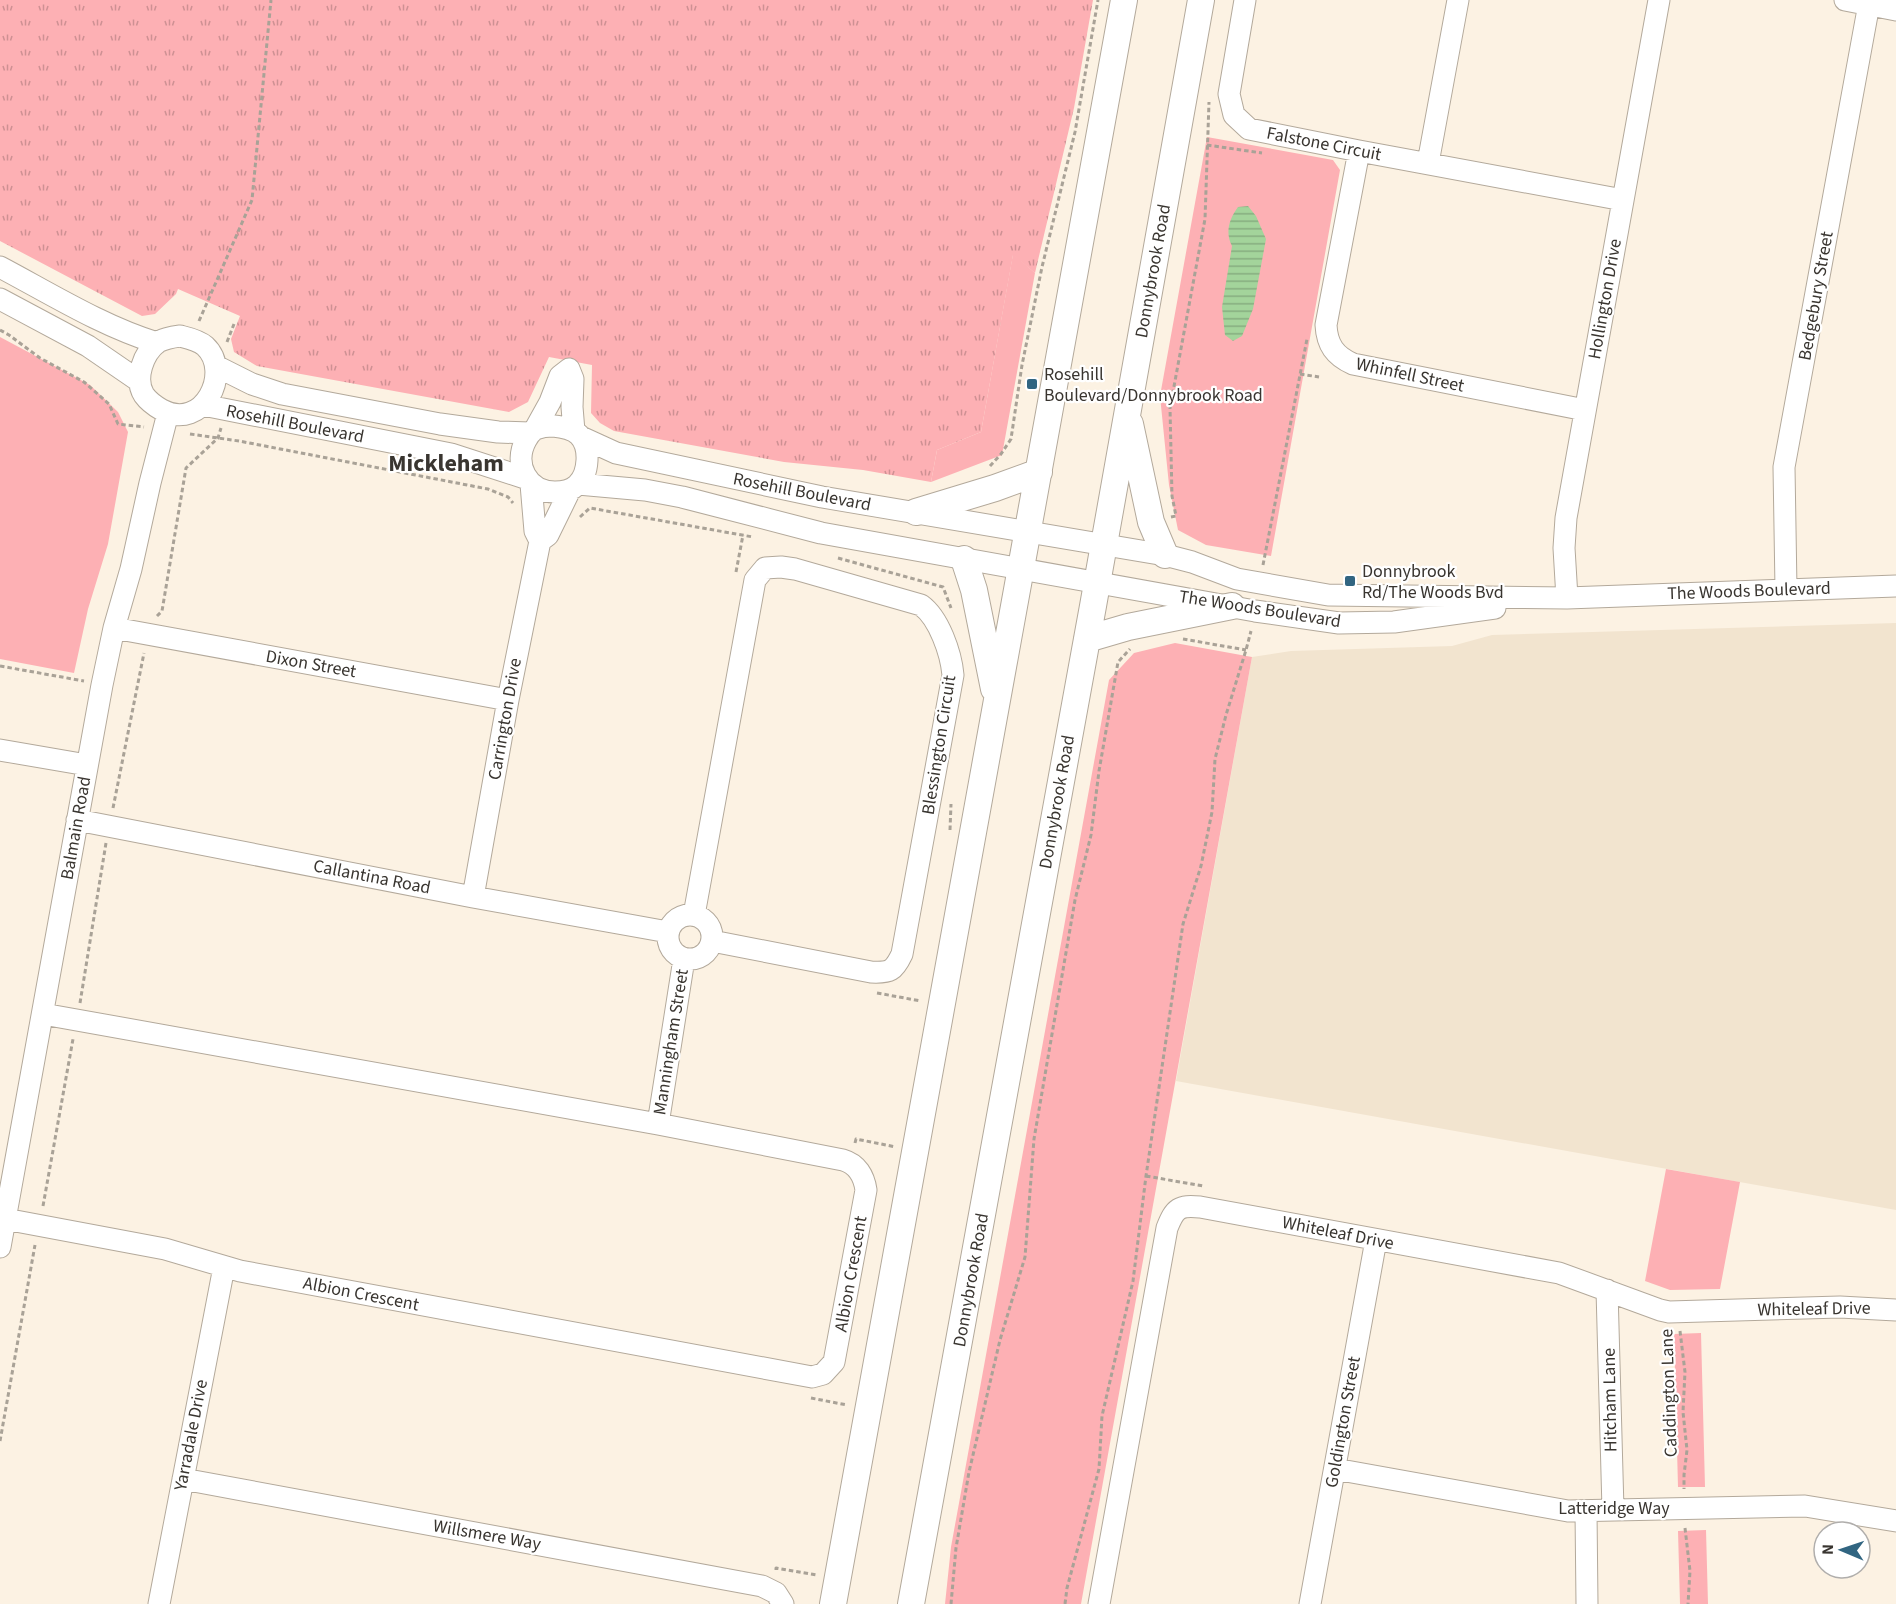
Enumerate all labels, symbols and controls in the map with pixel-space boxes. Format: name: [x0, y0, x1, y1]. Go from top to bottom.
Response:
street label: Falstone Circuit: [1264, 121, 1384, 167]
street label: Donnybrook Road: [1129, 202, 1177, 340]
street label: Bedgebury Street: [1792, 229, 1840, 363]
street label: Hollington Drive: [1582, 237, 1628, 361]
street label: Whinfell Street: [1354, 351, 1466, 399]
place label: Rosehill Boulevard/Donnybrook Road: [1044, 362, 1263, 408]
marker: Rosehill Boulevard/Donnybrook Road: [1025, 377, 1039, 391]
street label: Rosehill Boulevard: [224, 398, 366, 450]
district label: Mickleham: [388, 446, 504, 481]
street label: Rosehill Boulevard: [731, 466, 873, 518]
place label: Donnybrook Rd/The Woods Bvd: [1362, 559, 1504, 605]
marker: Donnybrook Rd/The Woods Bvd: [1343, 574, 1357, 588]
street label: The Woods Boulevard: [1667, 576, 1831, 606]
street label: The Woods Boulevard: [1177, 584, 1343, 634]
street label: Dixon Street: [264, 644, 358, 684]
street label: Carrington Drive: [482, 656, 528, 782]
street label: Blessington Circuit: [916, 673, 962, 817]
street label: Donnybrook Road: [1033, 733, 1081, 871]
street label: Balmain Road: [55, 774, 97, 882]
street label: Callantina Road: [311, 853, 433, 901]
street label: Manningham Street: [647, 967, 695, 1117]
street label: Whiteleaf Drive: [1280, 1210, 1396, 1256]
street label: Donnybrook Road: [947, 1211, 995, 1349]
street label: Albion Crescent: [828, 1214, 874, 1334]
street label: Albion Crescent: [301, 1271, 421, 1317]
street label: Whiteleaf Drive: [1757, 1296, 1871, 1322]
street label: Caddington Lane: [1654, 1328, 1684, 1458]
street label: Hitcham Lane: [1597, 1348, 1623, 1452]
street label: Goldington Street: [1319, 1354, 1367, 1490]
street label: Yarradale Drive: [168, 1377, 214, 1494]
street label: Latteridge Way: [1558, 1496, 1670, 1521]
street label: Willsmere Way: [431, 1513, 543, 1557]
north arrow: [1812, 1520, 1872, 1580]
text: N: [1817, 1544, 1839, 1555]

